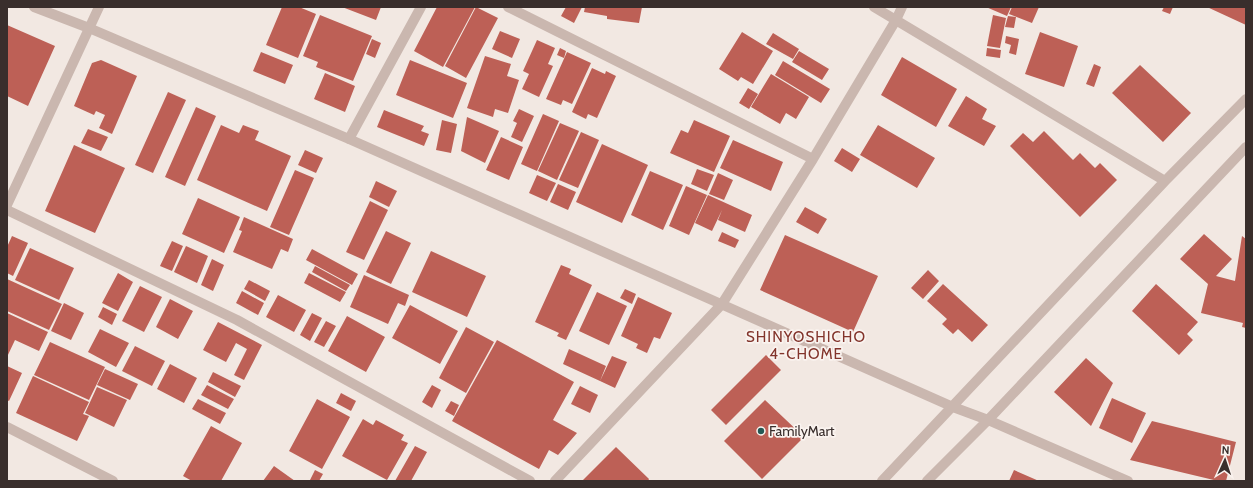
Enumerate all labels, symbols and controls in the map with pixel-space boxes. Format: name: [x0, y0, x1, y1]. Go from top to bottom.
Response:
district label: SHINYOSHICHO 4-CHOME: [746, 328, 866, 363]
place label: FamilyMart: [769, 422, 835, 440]
marker: FamilyMart: [756, 426, 766, 436]
north arrow: [1205, 440, 1245, 480]
text: N: [1221, 443, 1230, 457]

